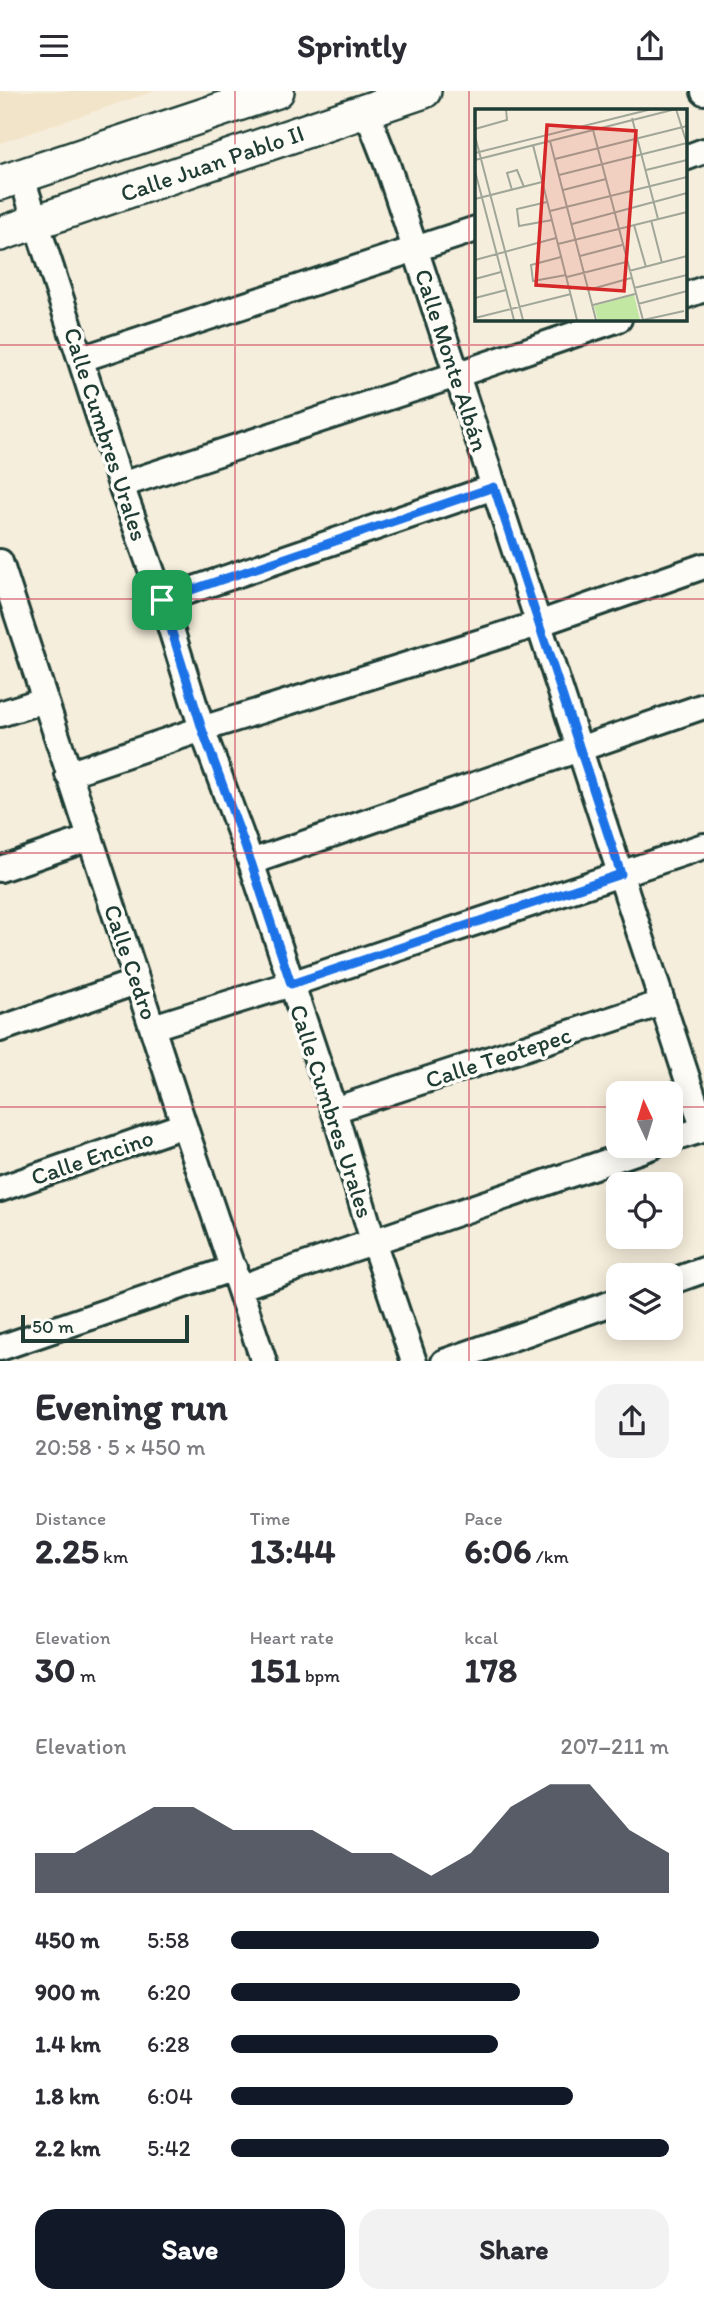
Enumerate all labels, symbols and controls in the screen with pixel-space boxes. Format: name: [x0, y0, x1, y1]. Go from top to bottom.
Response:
icon: menu: [35, 27, 73, 65]
text: Sprintly: [297, 27, 407, 65]
icon: share: [631, 27, 669, 65]
inset map: [475, 109, 686, 320]
street label: Calle Juan Pablo II: [116, 118, 308, 208]
street label: Calle Monte Albán: [409, 265, 495, 455]
street label: Calle Cumbres Urales: [58, 324, 154, 544]
pin: [132, 570, 192, 630]
icon: arrive: [143, 581, 181, 619]
street label: Calle Cedro: [98, 900, 164, 1024]
street label: Calle Cumbres Urales: [284, 1001, 380, 1221]
street label: Calle Teotepec: [422, 1020, 574, 1094]
north arrow: [606, 1081, 682, 1159]
map controls: [606, 1081, 683, 1340]
street label: Calle Encino: [27, 1123, 157, 1191]
button: locate: [606, 1172, 683, 1249]
button: layers: [606, 1263, 683, 1340]
scale bar: [21, 1313, 189, 1344]
text: 50 m: [32, 1315, 74, 1338]
text: Evening run: [35, 1384, 228, 1430]
button: share: [595, 1384, 669, 1458]
text: 20:58 · 5 × 450 m: [35, 1433, 206, 1461]
text: Distance: [35, 1507, 106, 1530]
text: Time: [250, 1507, 290, 1530]
text: Pace: [464, 1507, 502, 1530]
text: 2.25: [35, 1530, 99, 1572]
text: 13:44: [250, 1530, 336, 1572]
text: 6:06: [464, 1530, 532, 1572]
text: km: [99, 1545, 128, 1568]
text: /km: [532, 1545, 569, 1568]
text: Elevation: [35, 1626, 111, 1649]
text: Heart rate: [250, 1626, 334, 1649]
text: kcal: [464, 1626, 498, 1649]
text: 30: [35, 1649, 76, 1691]
text: 151: [250, 1649, 301, 1691]
text: 178: [464, 1649, 517, 1691]
text: m: [76, 1664, 96, 1687]
text: bpm: [301, 1664, 340, 1687]
text: Elevation: [35, 1732, 126, 1760]
text: 207–211 m: [561, 1732, 669, 1760]
text: 450 m: [35, 1926, 100, 1954]
text: 5:58: [147, 1926, 189, 1954]
text: 900 m: [35, 1978, 100, 2006]
text: 6:20: [147, 1978, 191, 2006]
text: 1.4 km: [35, 2030, 101, 2058]
text: 6:28: [147, 2030, 190, 2058]
text: 1.8 km: [35, 2082, 100, 2110]
text: 6:04: [147, 2082, 193, 2110]
text: 2.2 km: [35, 2134, 100, 2162]
text: 5:42: [147, 2134, 191, 2162]
button: Save: [35, 2209, 345, 2289]
button: Share: [359, 2209, 669, 2289]

